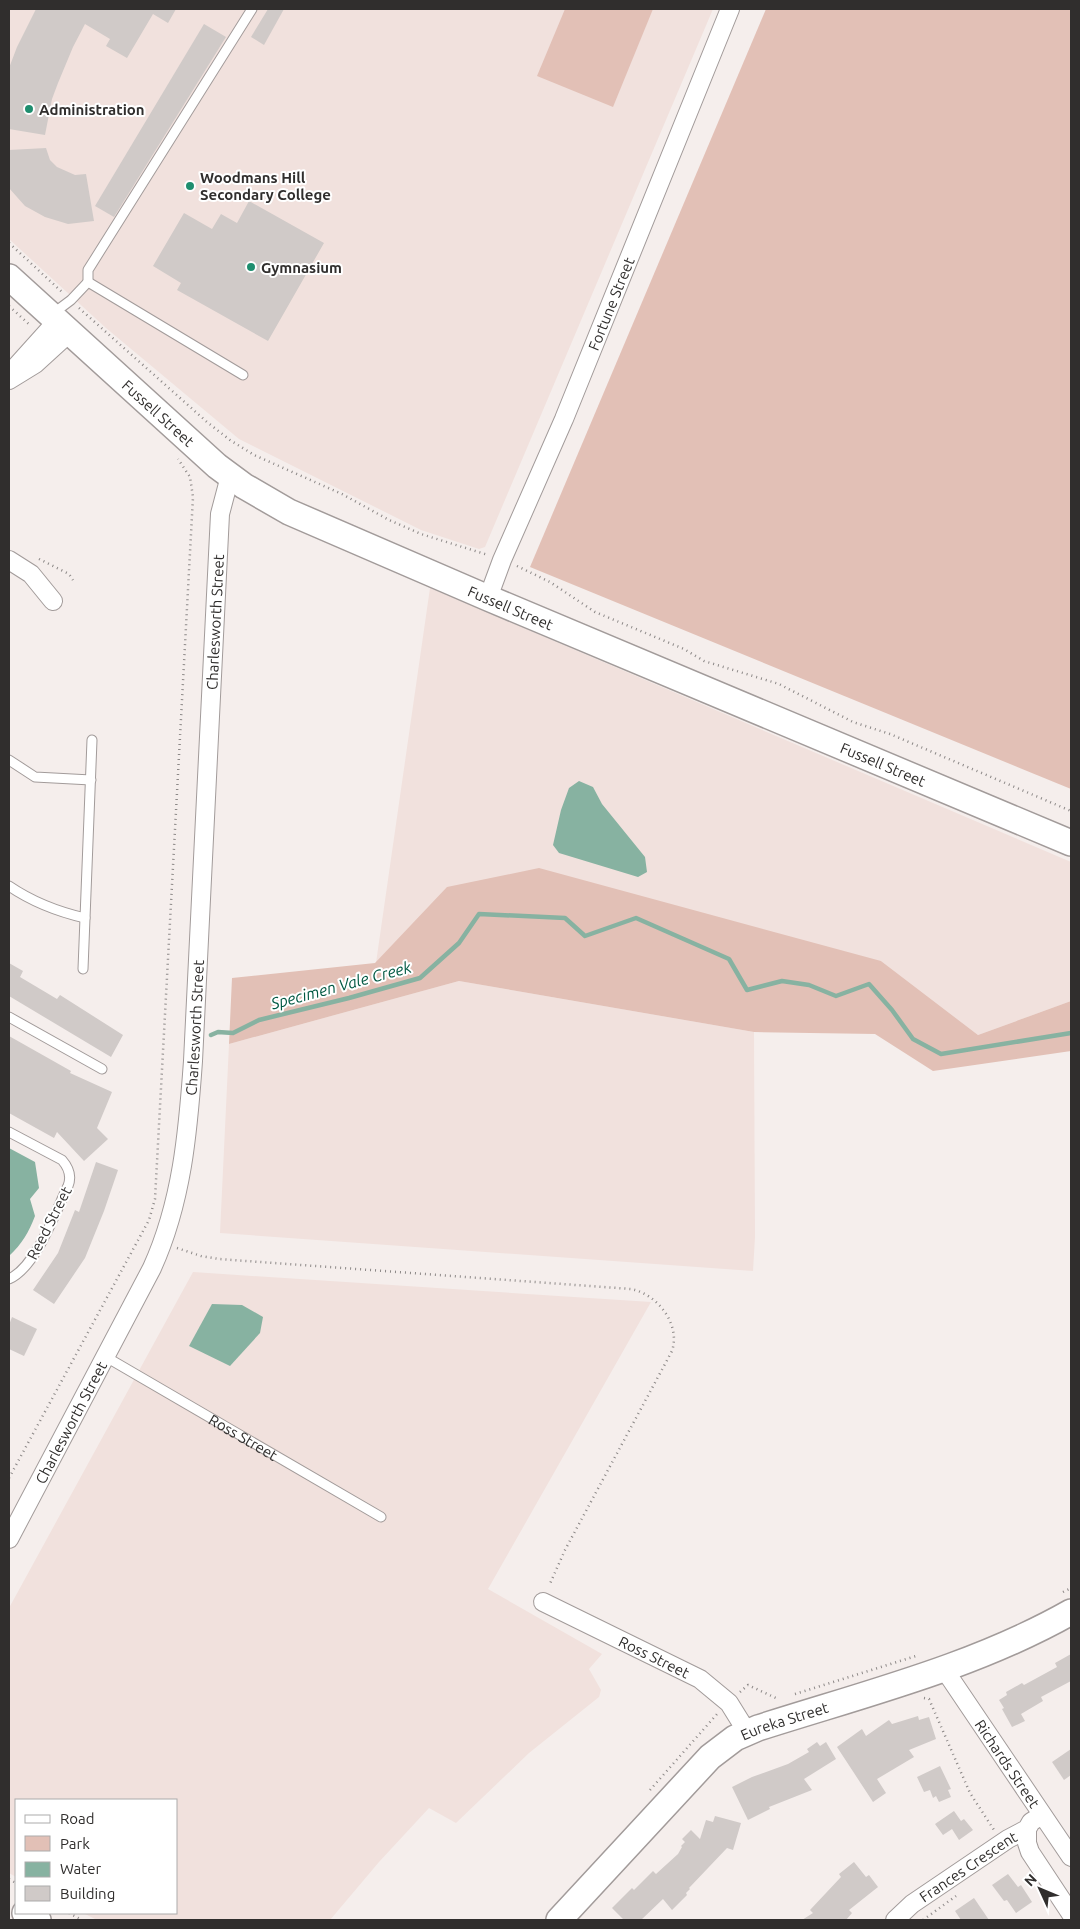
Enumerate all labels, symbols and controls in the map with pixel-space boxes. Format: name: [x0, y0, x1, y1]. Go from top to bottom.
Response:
place label: Administration: [39, 101, 145, 118]
marker: Administration: [23, 103, 35, 115]
place label: Woodmans Hill Secondary College: [200, 169, 331, 203]
marker: Woodmans Hill Secondary College: [184, 180, 196, 192]
street label: Fortune Street: [584, 254, 637, 353]
place label: Gymnasium: [261, 259, 342, 276]
marker: Gymnasium: [245, 261, 257, 273]
street label: Fussell Street: [119, 376, 198, 450]
street label: Charlesworth Street: [203, 554, 227, 690]
street label: Fussell Street: [466, 582, 556, 633]
street label: Fussell Street: [838, 739, 928, 790]
water label: Specimen Vale Creek: [268, 957, 414, 1013]
street label: Charlesworth Street: [182, 959, 206, 1096]
street label: Reed Street: [23, 1183, 75, 1262]
street label: Charlesworth Street: [31, 1358, 110, 1486]
street label: Ross Street: [206, 1410, 281, 1464]
street label: Ross Street: [616, 1632, 693, 1681]
street label: Eureka Street: [738, 1698, 830, 1743]
street label: Richards Street: [972, 1716, 1044, 1811]
legend: [15, 1799, 178, 1914]
text: Road: [60, 1810, 95, 1827]
street label: Frances Crescent: [916, 1827, 1020, 1905]
text: Park: [60, 1835, 90, 1852]
text: Water: [60, 1860, 101, 1877]
north arrow: [1015, 1864, 1065, 1914]
text: N: [1021, 1871, 1040, 1889]
text: Building: [60, 1885, 115, 1902]

